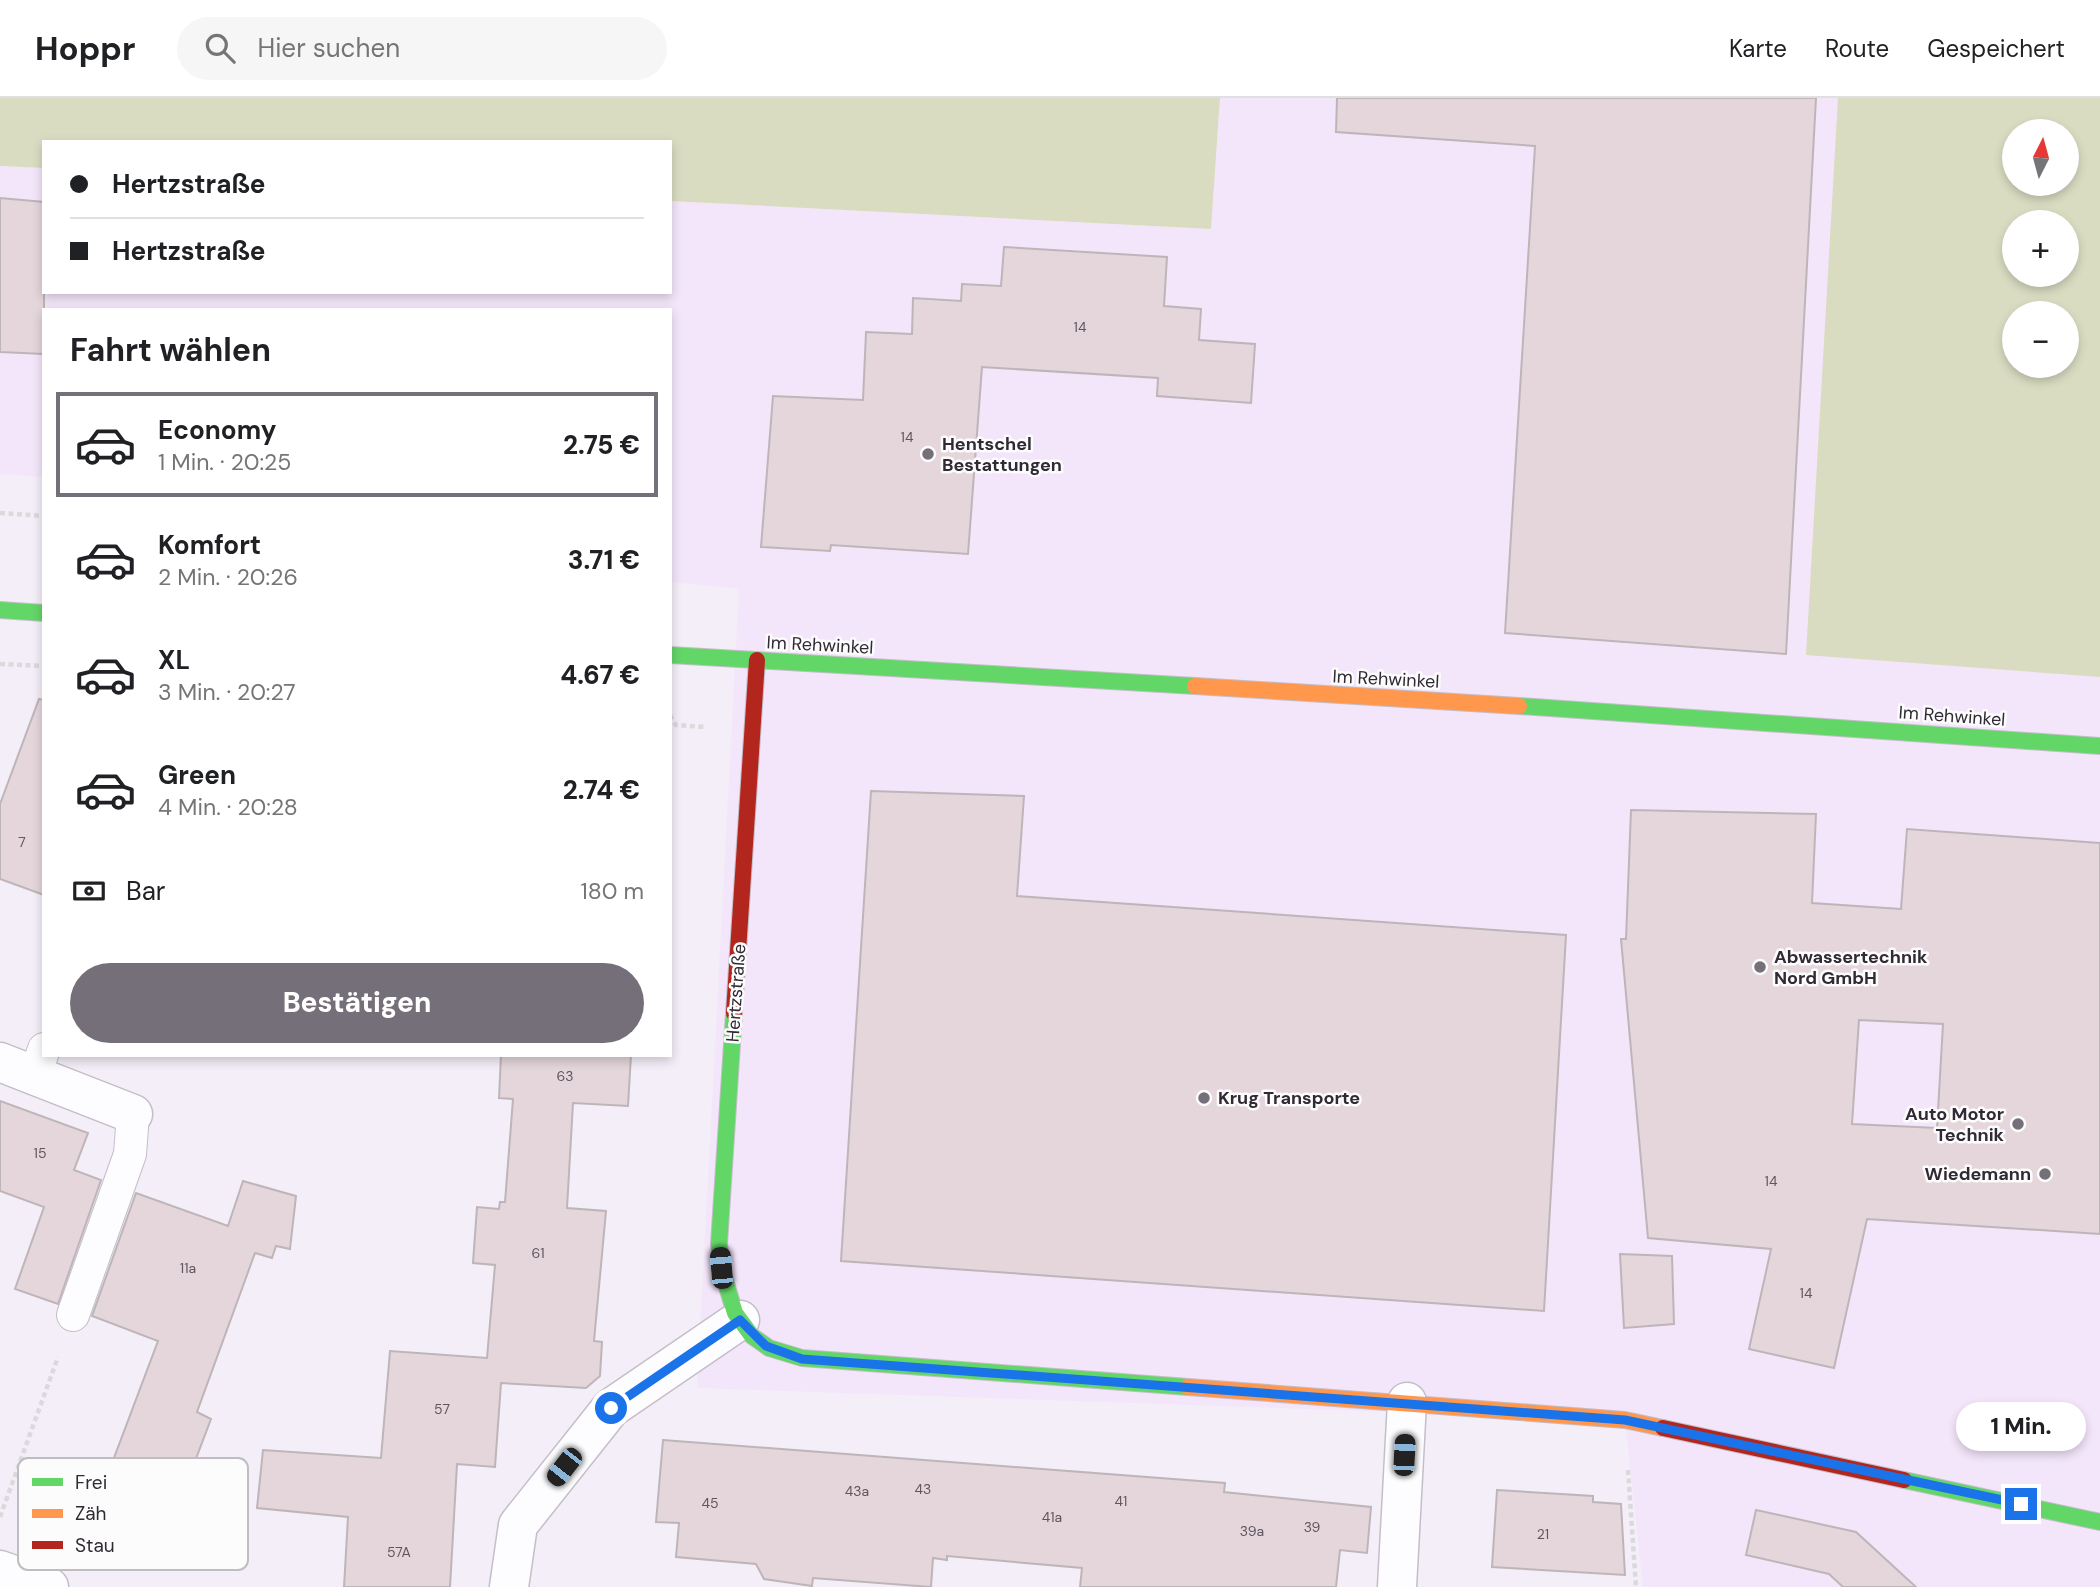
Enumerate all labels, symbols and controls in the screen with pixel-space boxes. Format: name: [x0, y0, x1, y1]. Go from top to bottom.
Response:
search box: [177, 17, 667, 80]
text: Hoppr: [35, 27, 135, 70]
icon: search: [201, 29, 239, 67]
text: Hier suchen: [257, 31, 400, 65]
text: Karte: [1729, 33, 1787, 64]
text: Route: [1825, 33, 1889, 64]
text: Gespeichert: [1927, 33, 2065, 64]
north arrow: [2002, 119, 2079, 196]
map controls: [2002, 119, 2079, 378]
text: Hertzstraße: [112, 167, 265, 201]
button: +: [2002, 210, 2079, 287]
text: Hertzstraße: [112, 234, 265, 268]
button: −: [2002, 301, 2079, 378]
house number: 14: [1074, 318, 1087, 336]
text: Fahrt wählen: [70, 329, 271, 371]
icon: car: [74, 413, 137, 476]
text: Economy: [158, 413, 276, 447]
text: 2.75 €: [563, 428, 640, 462]
house number: 14: [901, 428, 914, 446]
place label: Hentschel Bestattungen: [942, 432, 1062, 477]
marker: Hentschel Bestattungen: [920, 446, 936, 462]
text: 1 Min. · 20:25: [158, 447, 291, 477]
icon: car: [74, 528, 137, 591]
text: Komfort: [158, 528, 261, 562]
text: 3.71 €: [568, 543, 640, 577]
text: 2 Min. · 20:26: [158, 562, 298, 592]
street label: Im Rehwinkel: [766, 630, 874, 660]
icon: car: [74, 643, 137, 706]
text: XL: [158, 643, 190, 677]
text: 4.67 €: [560, 658, 640, 692]
street label: Im Rehwinkel: [1332, 664, 1440, 694]
text: 3 Min. · 20:27: [158, 677, 296, 707]
street label: Im Rehwinkel: [1898, 700, 2006, 732]
icon: car: [74, 758, 137, 821]
text: Green: [158, 758, 236, 792]
text: 2.74 €: [563, 773, 640, 807]
text: 4 Min. · 20:28: [158, 792, 298, 822]
house number: 7: [18, 833, 26, 851]
icon: cash: [70, 872, 108, 910]
text: Bar: [126, 874, 165, 908]
text: 180 m: [580, 876, 644, 906]
street label: Hertzstraße: [721, 943, 751, 1043]
place label: Abwassertechnik Nord GmbH: [1774, 945, 1928, 990]
marker: Abwassertechnik Nord GmbH: [1752, 959, 1768, 975]
button: Bestätigen: [70, 963, 644, 1043]
house number: 63: [556, 1067, 574, 1085]
place label: Krug Transporte: [1218, 1086, 1360, 1110]
marker: Krug Transporte: [1196, 1090, 1212, 1106]
place label: Auto Motor Technik: [1905, 1102, 2005, 1147]
marker: Auto Motor Technik: [2010, 1116, 2026, 1132]
house number: 15: [34, 1144, 46, 1162]
place label: Wiedemann: [1925, 1162, 2031, 1186]
marker: Wiedemann: [2037, 1166, 2053, 1182]
house number: 14: [1765, 1172, 1778, 1190]
house number: 61: [531, 1244, 545, 1262]
car: [709, 1246, 734, 1290]
house number: 11a: [180, 1259, 196, 1277]
house number: 14: [1800, 1284, 1813, 1302]
route start: [595, 1392, 627, 1424]
house number: 57: [434, 1400, 450, 1418]
callout: 1 Min.: [1956, 1402, 2086, 1452]
text: 1 Min.: [1991, 1411, 2051, 1441]
car: [1393, 1433, 1416, 1477]
car: [543, 1444, 586, 1490]
legend: [18, 1458, 248, 1570]
text: Frei: [75, 1470, 107, 1495]
house number: 43: [915, 1480, 931, 1498]
house number: 43a: [845, 1482, 869, 1500]
route end: [2005, 1488, 2037, 1520]
house number: 41: [1115, 1492, 1127, 1510]
house number: 45: [701, 1494, 719, 1512]
text: Zäh: [75, 1501, 107, 1526]
house number: 41a: [1042, 1508, 1062, 1526]
house number: 39: [1304, 1518, 1321, 1536]
house number: 39a: [1240, 1522, 1264, 1540]
house number: 21: [1537, 1525, 1549, 1543]
text: Stau: [75, 1533, 115, 1558]
house number: 57A: [387, 1543, 411, 1561]

